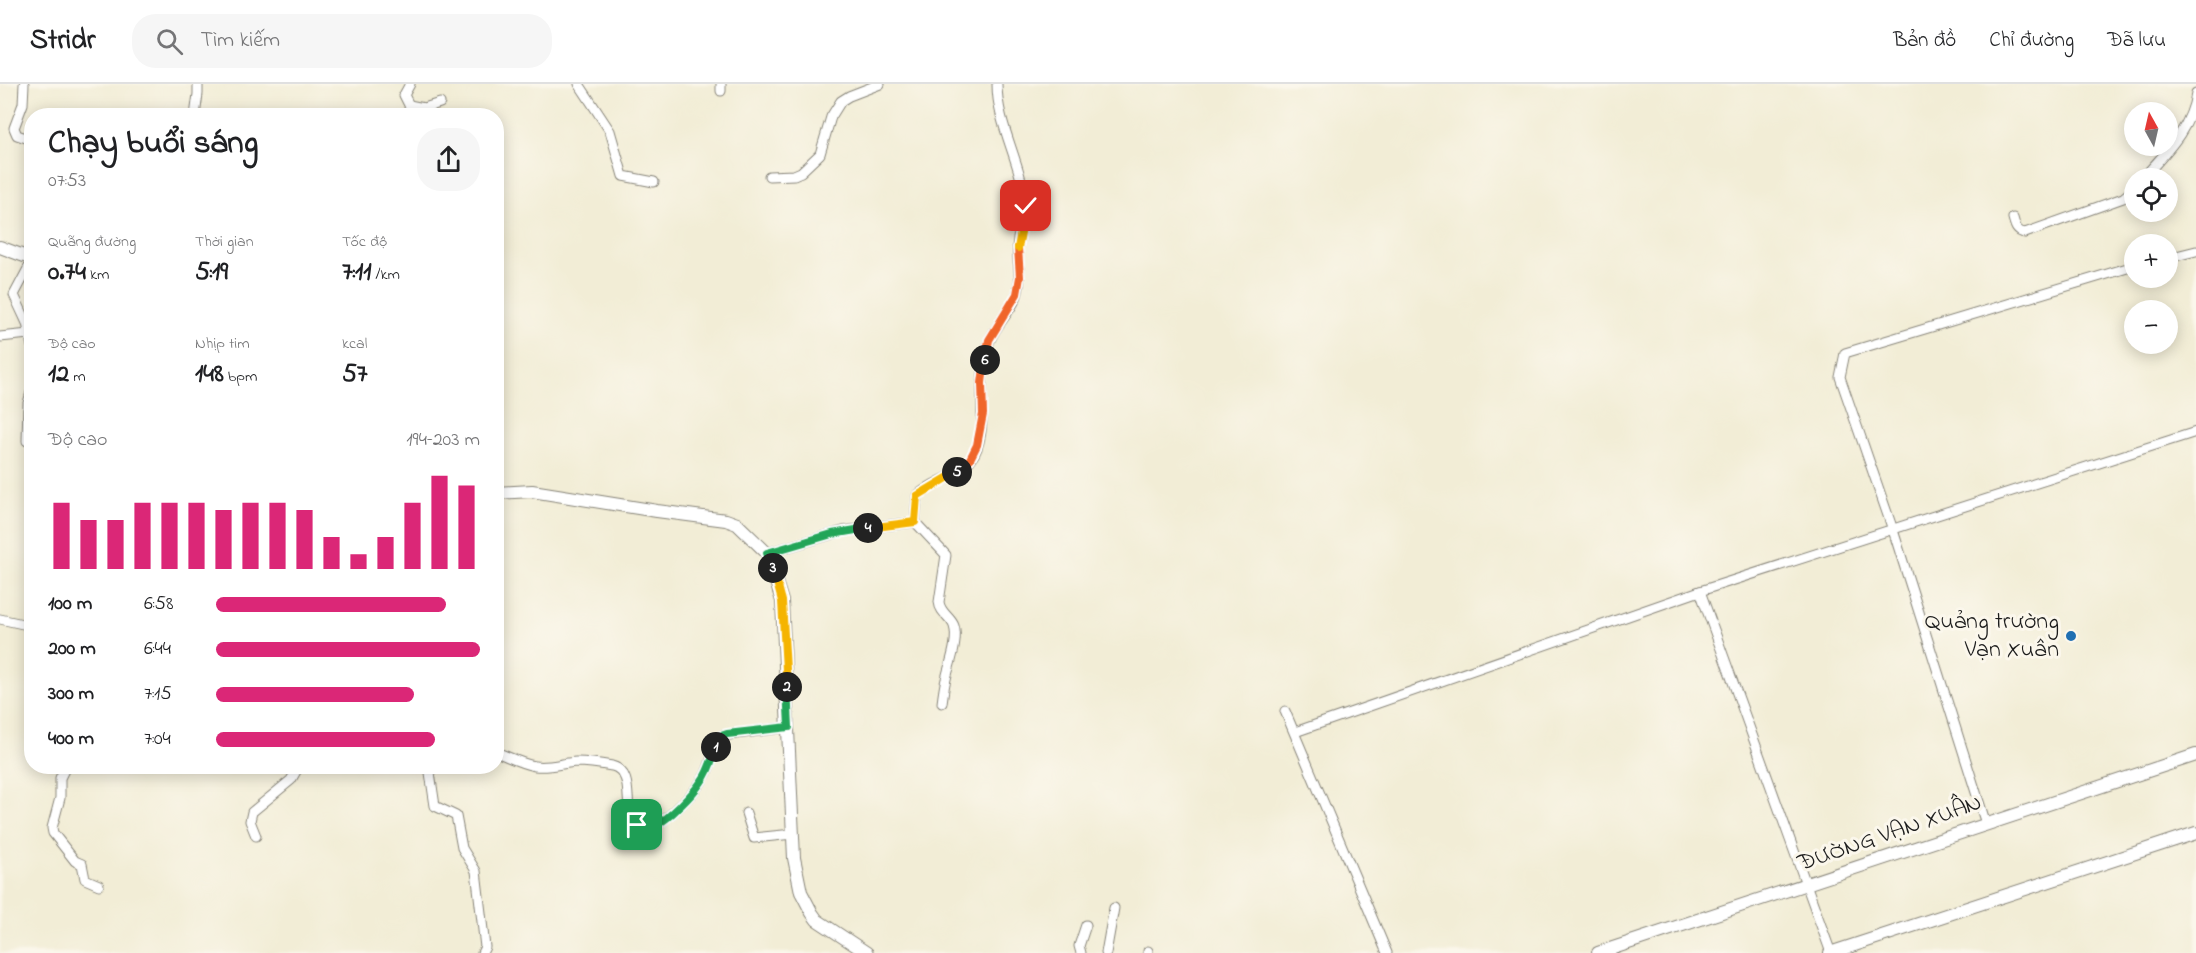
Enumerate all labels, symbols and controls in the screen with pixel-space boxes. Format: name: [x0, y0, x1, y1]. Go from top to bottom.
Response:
search box: [132, 14, 552, 68]
text: Stridr: [30, 21, 96, 62]
icon: search: [153, 25, 186, 58]
text: Tìm kiếm: [201, 25, 280, 57]
text: Bản đồ: [1893, 26, 1956, 56]
text: Chỉ đường: [1989, 26, 2074, 56]
text: Đã lưu: [2107, 26, 2166, 56]
north arrow: [2124, 102, 2178, 156]
map controls: [2124, 102, 2178, 354]
text: Chạy buổi sáng: [48, 120, 258, 168]
button: share: [417, 128, 480, 191]
text: 07:53: [48, 167, 86, 196]
button: locate: [2124, 168, 2178, 222]
pin: [1000, 180, 1051, 231]
icon: check: [1009, 189, 1042, 222]
text: Quãng đường: [48, 230, 136, 254]
text: Thời gian: [195, 230, 254, 254]
text: Tốc độ: [342, 230, 387, 254]
button: +: [2124, 234, 2178, 288]
text: 0.74: [48, 254, 86, 292]
text: 5:19: [195, 254, 228, 292]
text: 7:11: [342, 254, 371, 292]
text: km: [86, 263, 109, 287]
text: /km: [371, 263, 400, 287]
button: −: [2124, 300, 2178, 354]
text: Độ cao: [48, 332, 96, 356]
text: Nhịp tim: [195, 332, 250, 356]
text: kcal: [342, 332, 367, 356]
pin: 6: [970, 345, 1000, 375]
text: 6: [981, 348, 989, 372]
text: 12: [48, 356, 69, 394]
text: 148: [195, 356, 224, 394]
text: 57: [342, 356, 368, 394]
text: m: [69, 365, 86, 389]
text: bpm: [224, 365, 257, 389]
text: Độ cao: [48, 426, 108, 455]
text: 194–203 m: [406, 426, 480, 455]
pin: 5: [942, 457, 972, 487]
text: 5: [952, 460, 962, 484]
pin: 4: [853, 513, 883, 543]
text: 4: [865, 516, 871, 540]
pin: 3: [758, 553, 788, 583]
text: 3: [770, 556, 776, 580]
text: 100 m: [48, 590, 92, 619]
text: 6:58: [144, 590, 173, 619]
place label: Quảng trường Vạn Xuân: [1925, 605, 2059, 668]
marker: Quảng trường Vạn Xuân: [2064, 629, 2078, 643]
text: 200 m: [48, 635, 96, 664]
text: 6:44: [144, 635, 171, 664]
pin: 2: [772, 672, 802, 702]
text: 2: [783, 675, 791, 699]
text: 300 m: [48, 680, 94, 709]
text: 7:15: [144, 680, 172, 709]
text: 400 m: [48, 725, 94, 754]
text: 7:04: [144, 725, 171, 754]
pin: 1: [701, 732, 731, 762]
text: 1: [713, 735, 719, 759]
street label: ĐƯỜNG VẠN XUÂN: [1792, 785, 1987, 882]
pin: [611, 799, 662, 850]
icon: arrive: [620, 808, 653, 841]

